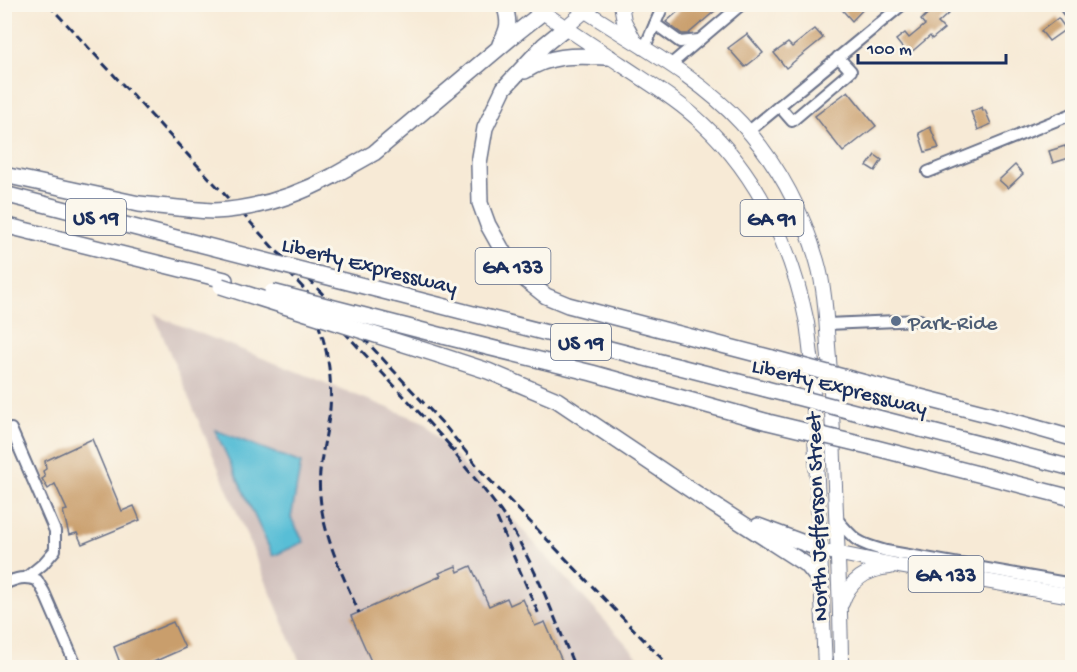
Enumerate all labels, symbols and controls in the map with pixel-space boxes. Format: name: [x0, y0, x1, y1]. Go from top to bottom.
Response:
scale bar: [858, 27, 1006, 65]
text: 100 m: [866, 40, 912, 61]
road number: US 19: [66, 199, 126, 235]
road number: GA 91: [740, 200, 804, 236]
street label: Liberty Expressway: [278, 233, 460, 302]
road number: GA 133: [476, 248, 550, 284]
place label: Park-Ride: [907, 312, 998, 338]
marker: Park-Ride: [889, 314, 903, 328]
road number: US 19: [551, 324, 611, 360]
street label: Liberty Expressway: [748, 354, 930, 423]
street label: North Jefferson Street: [802, 410, 836, 622]
road number: GA 133: [908, 556, 984, 592]

